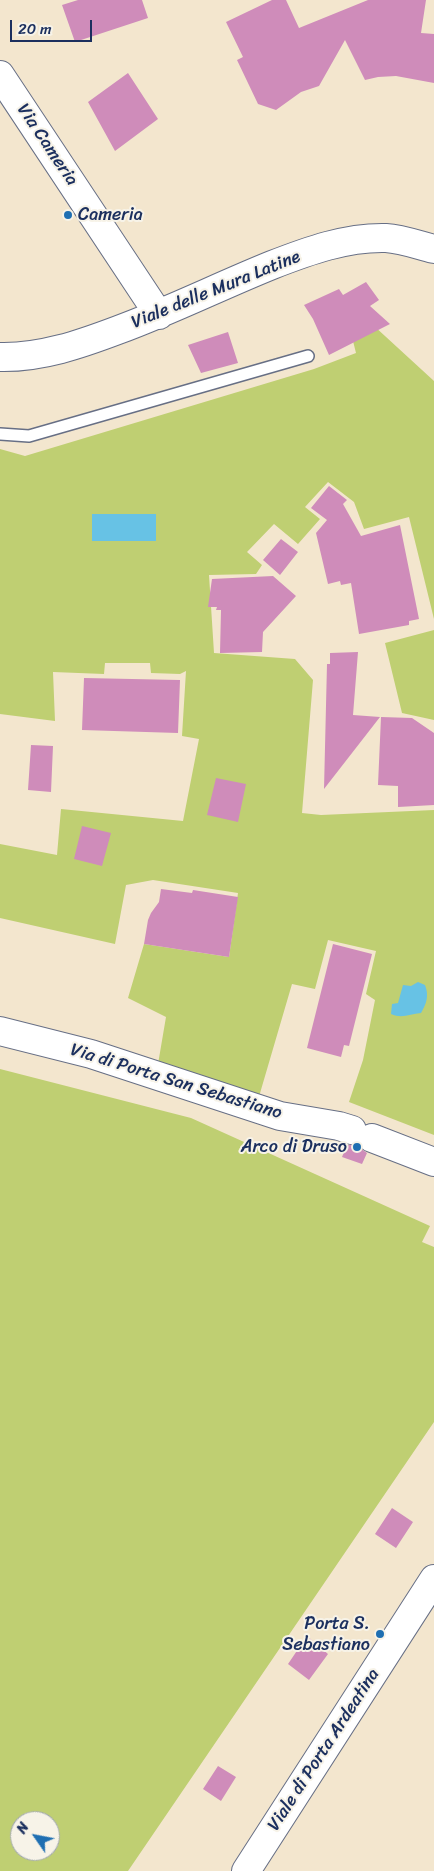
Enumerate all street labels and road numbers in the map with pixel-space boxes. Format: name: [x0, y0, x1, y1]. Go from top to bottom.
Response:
street label: Via Cameria: [12, 100, 82, 190]
street label: Viale delle Mura Latine: [128, 246, 304, 334]
street label: Via di Porta San Sebastiano: [68, 1039, 284, 1125]
street label: Viale di Porta Ardeatina: [263, 1665, 385, 1835]

